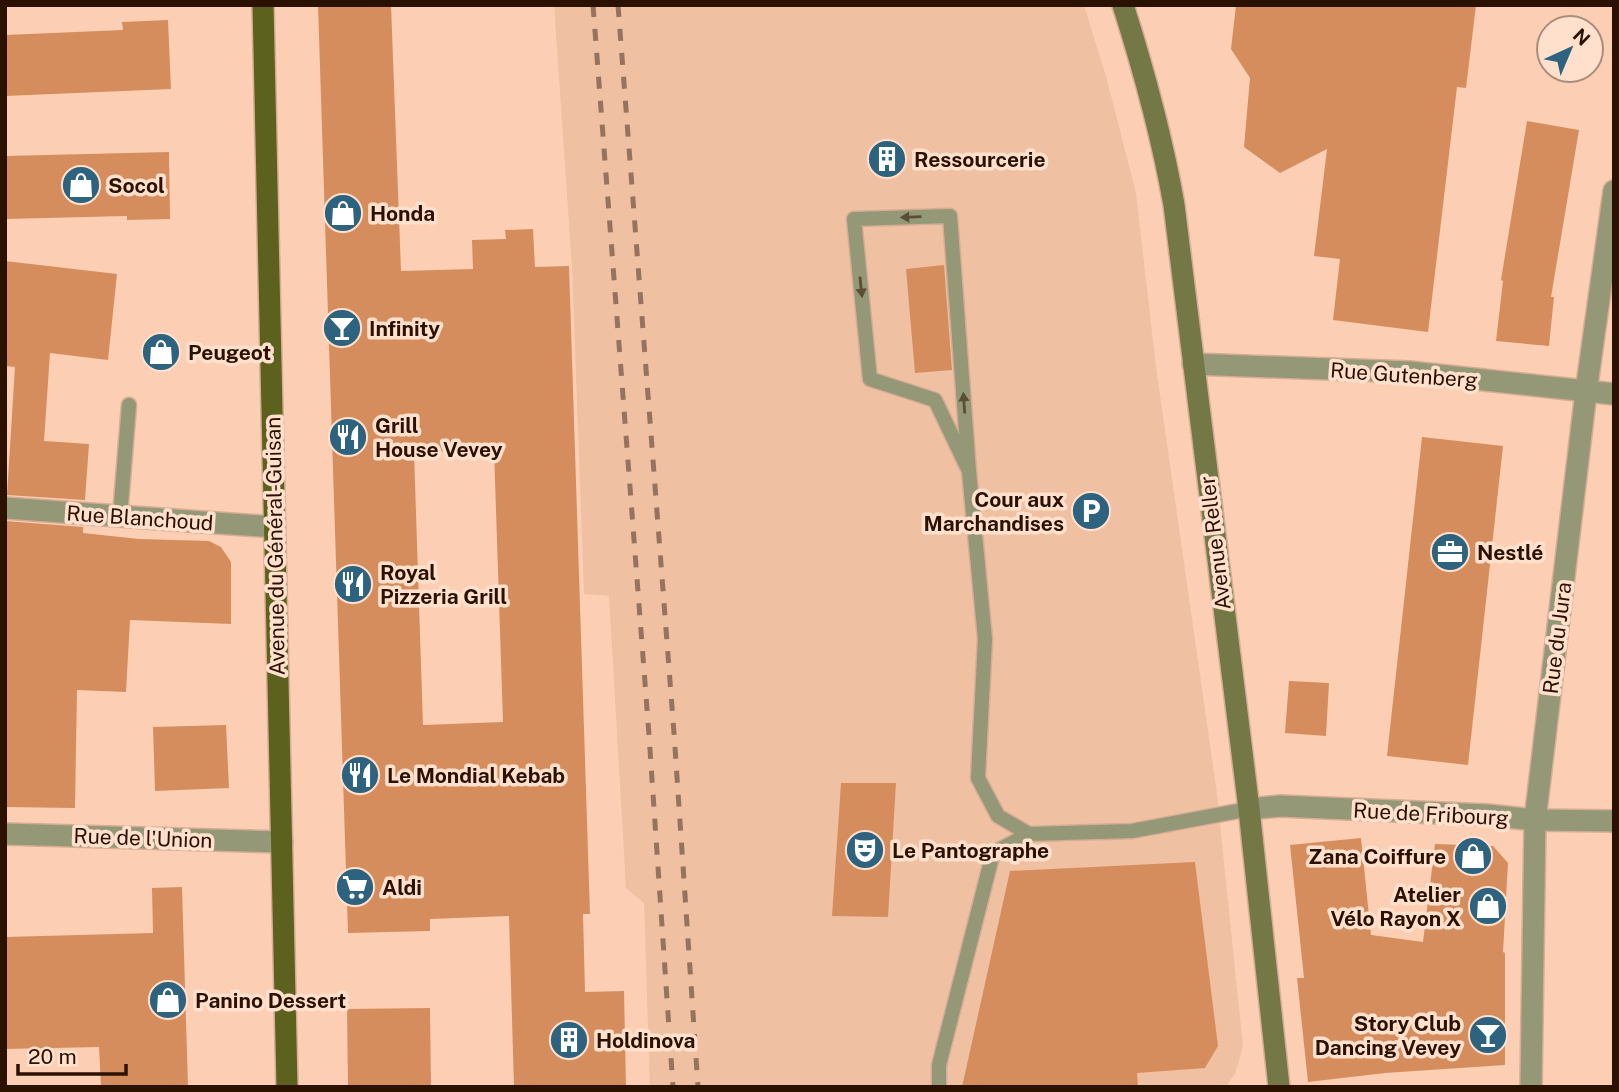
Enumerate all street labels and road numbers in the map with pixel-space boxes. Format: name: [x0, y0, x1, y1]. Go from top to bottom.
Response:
street label: Rue Gutenberg: [1329, 357, 1479, 393]
street label: Avenue du Général-Guisan: [260, 416, 290, 676]
street label: Avenue Reller: [1194, 475, 1236, 611]
street label: Rue Blanchoud: [66, 500, 214, 536]
street label: Rue du Jura: [1538, 581, 1576, 695]
street label: Rue de Fribourg: [1353, 797, 1509, 831]
street label: Rue de l'Union: [73, 823, 213, 853]

